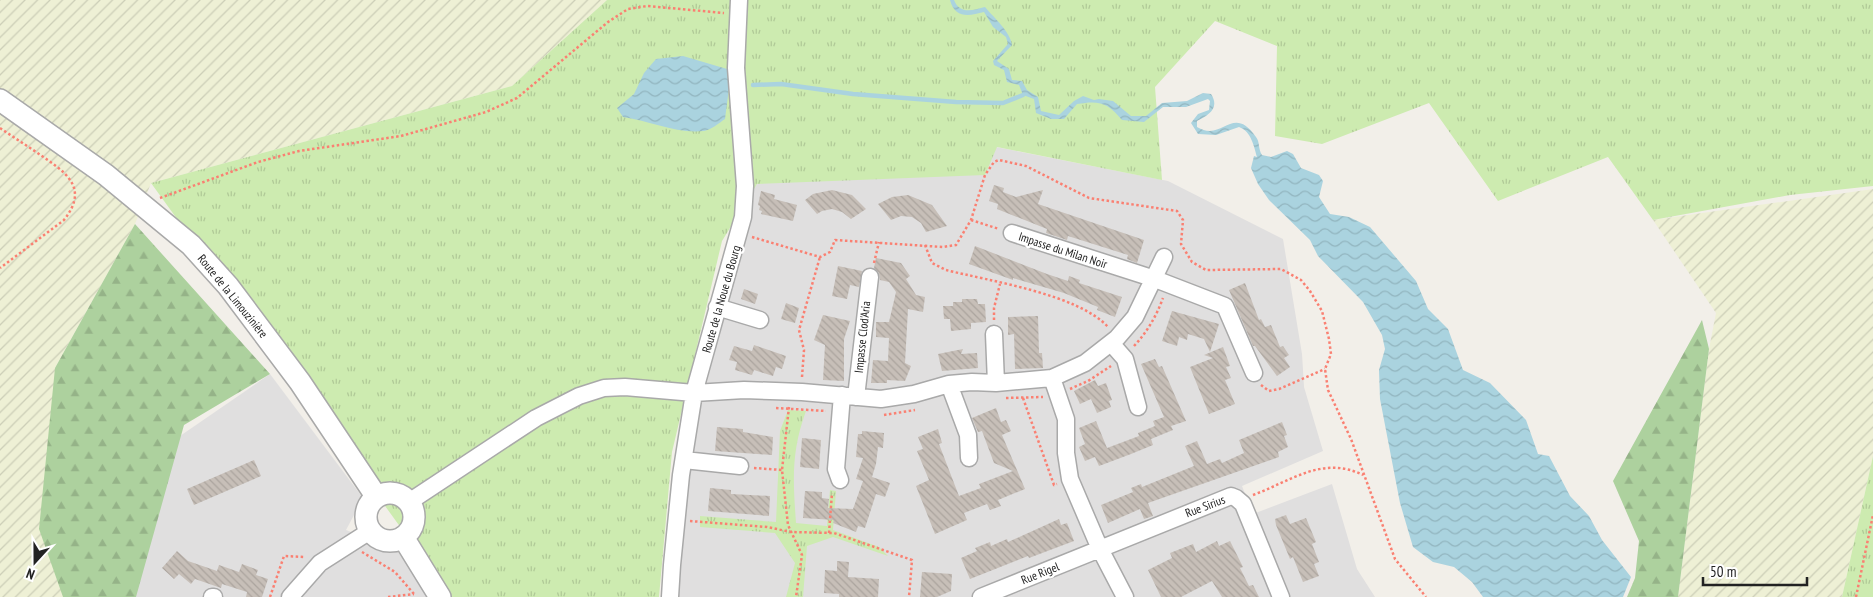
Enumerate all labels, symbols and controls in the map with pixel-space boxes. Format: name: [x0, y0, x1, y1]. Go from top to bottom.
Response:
street label: Impasse du Milan Noir: [1017, 229, 1110, 272]
street label: Route de la Noue du Bourg: [698, 244, 744, 354]
street label: Route de la Limouzinière: [195, 251, 271, 341]
street label: Impasse Clod'Aria: [851, 300, 873, 374]
street label: Rue Sirius: [1183, 492, 1227, 520]
north arrow: [10, 537, 60, 587]
scale bar: [1703, 554, 1807, 586]
street label: Rue Rigel: [1019, 559, 1061, 587]
text: 50 m: [1710, 562, 1736, 581]
text: N: [24, 564, 37, 584]

